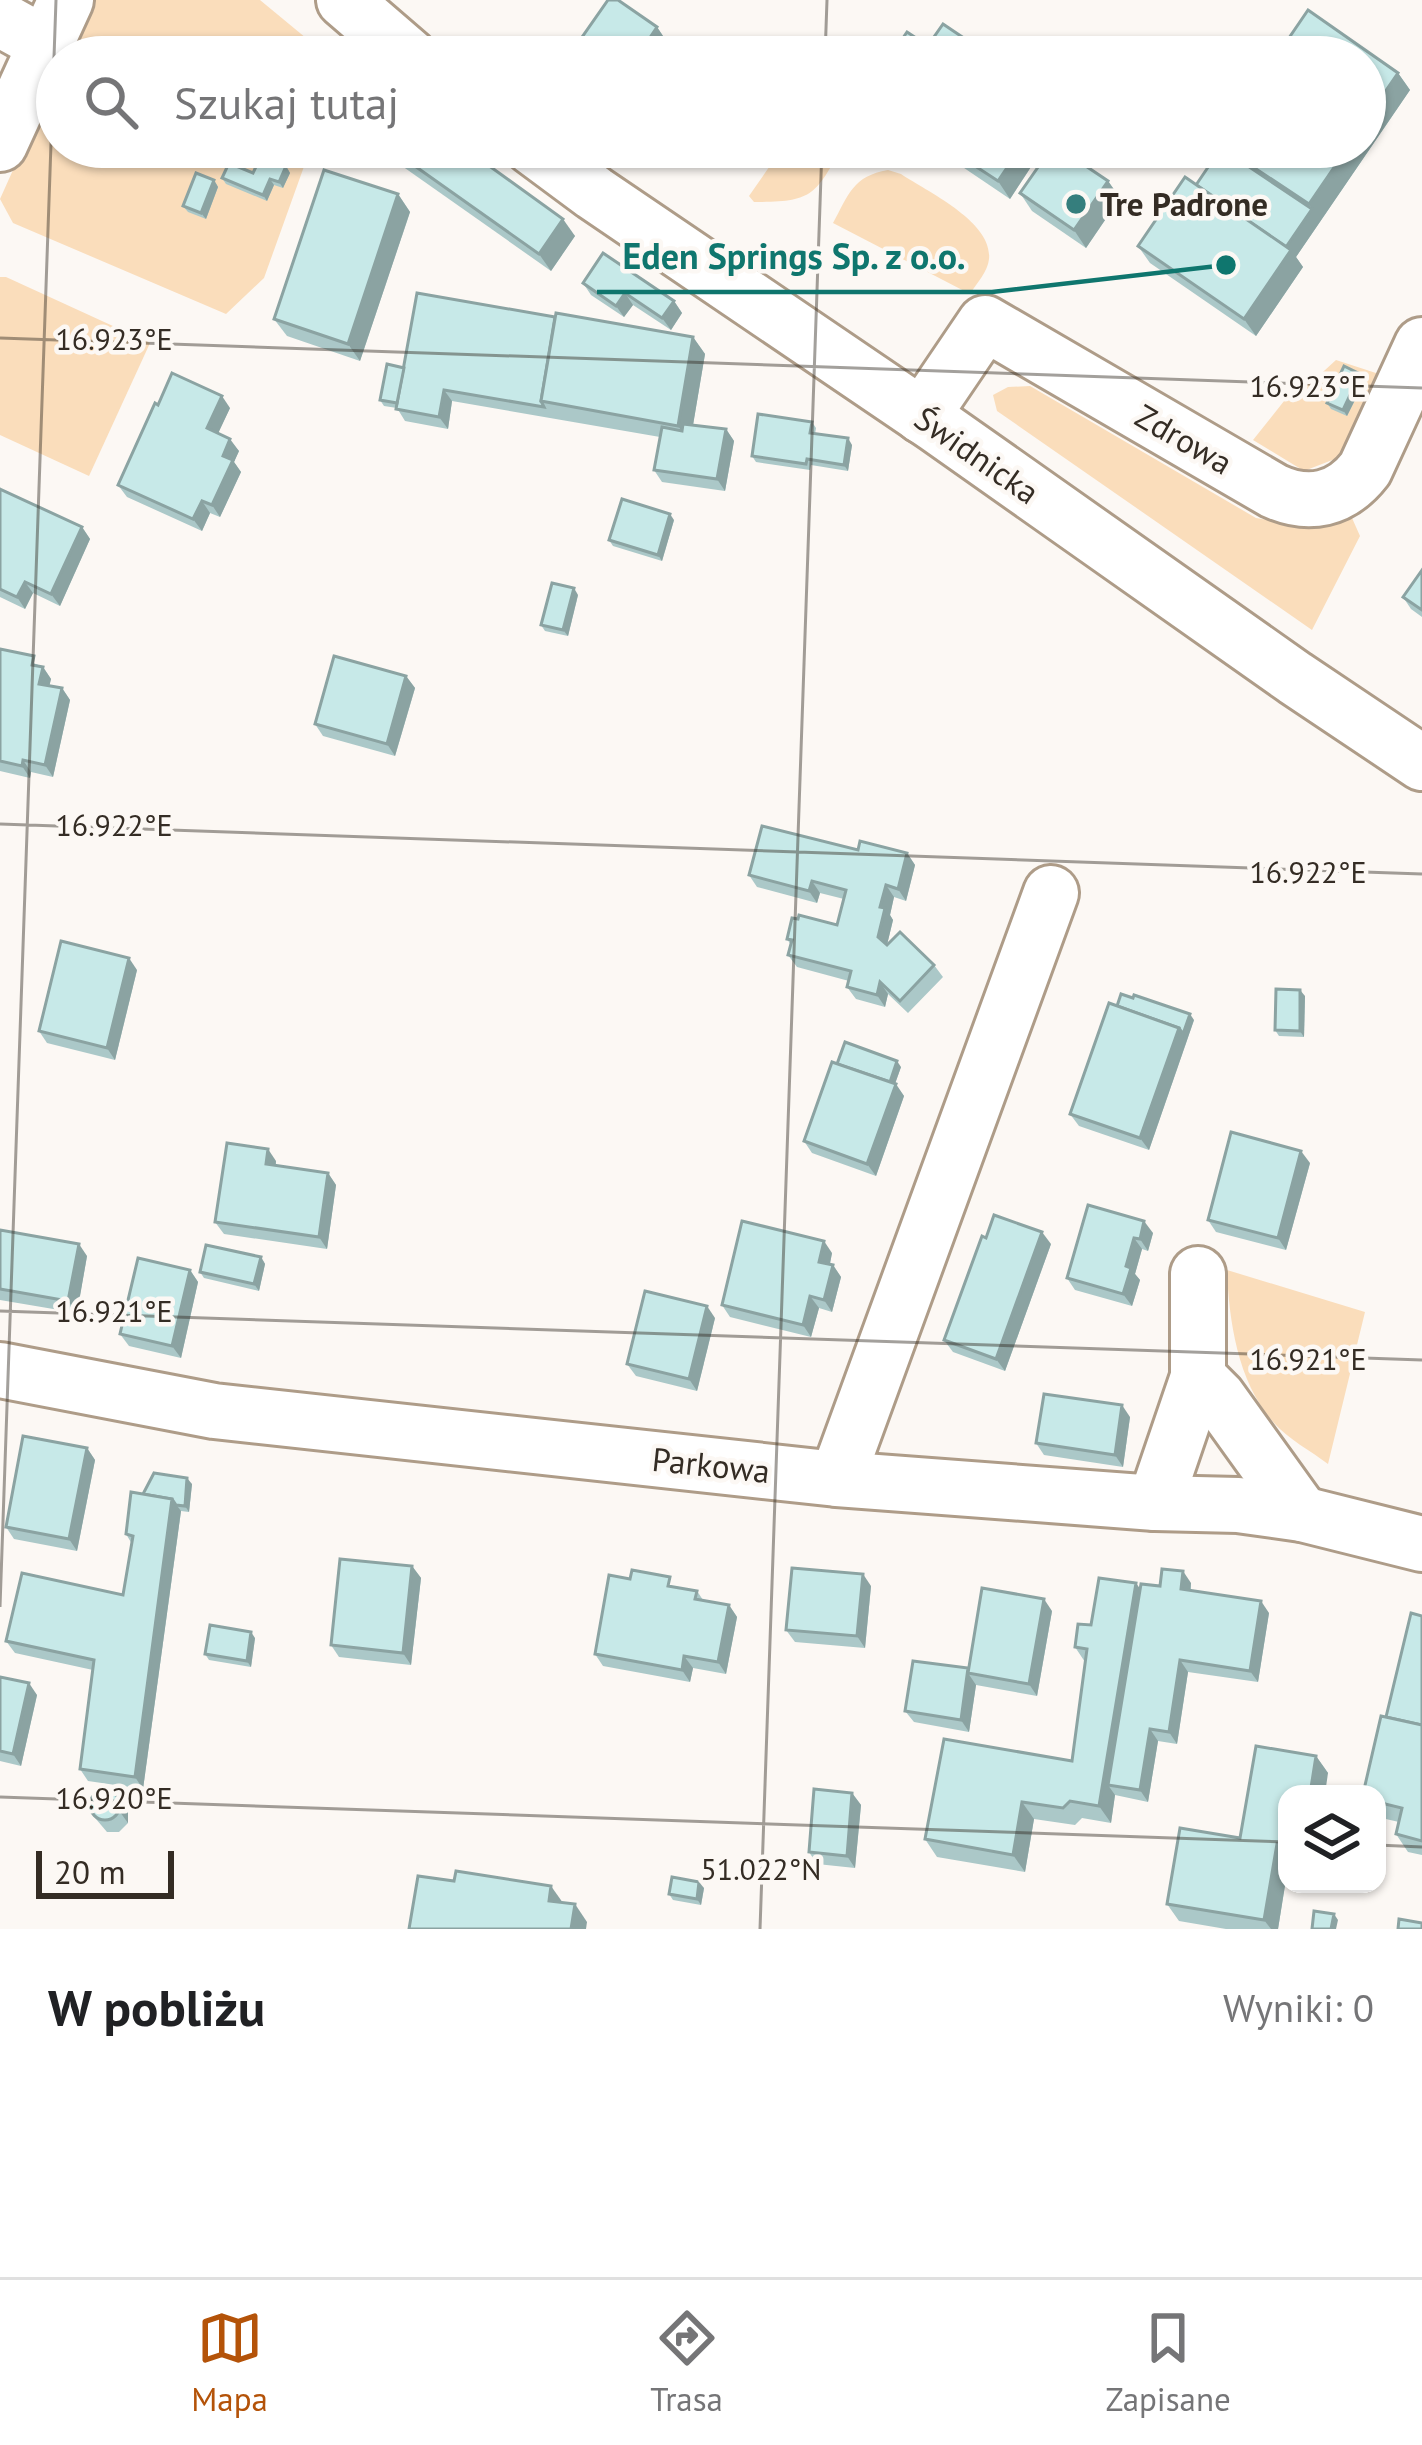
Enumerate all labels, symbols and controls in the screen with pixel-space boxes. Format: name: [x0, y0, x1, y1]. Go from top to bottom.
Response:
search box: [36, 36, 1386, 168]
icon: search: [78, 69, 144, 135]
text: Szukaj tutaj: [174, 73, 399, 131]
place label: Tre Padrone: [1100, 182, 1268, 225]
marker: Tre Padrone: [1063, 191, 1089, 217]
callout: Eden Springs Sp. z o.o.: [597, 220, 992, 292]
text: Eden Springs Sp. z o.o.: [622, 232, 966, 279]
text: 16.923°E: [56, 319, 173, 358]
text: 16.923°E: [1250, 366, 1367, 405]
street label: Zdrowa: [1128, 394, 1240, 483]
street label: Świdnicka: [907, 396, 1048, 513]
text: 16.922°E: [56, 805, 173, 844]
text: 16.922°E: [1250, 852, 1367, 891]
text: 16.921°E: [56, 1291, 173, 1330]
text: 16.921°E: [1250, 1339, 1367, 1378]
street label: Parkowa: [650, 1437, 772, 1492]
text: 16.920°E: [56, 1778, 173, 1817]
map controls: [1278, 1785, 1386, 1893]
button: layers: [1278, 1785, 1386, 1893]
scale bar: [36, 1845, 174, 1898]
text: 51.022°N: [700, 1849, 822, 1888]
text: 20 m: [54, 1850, 126, 1893]
text: W pobliżu: [48, 1974, 265, 2040]
text: Wyniki: 0: [1223, 1982, 1374, 2033]
tab: Mapa: [191, 2305, 268, 2420]
tab: Trasa: [650, 2305, 723, 2420]
tab: Zapisane: [1105, 2305, 1231, 2420]

